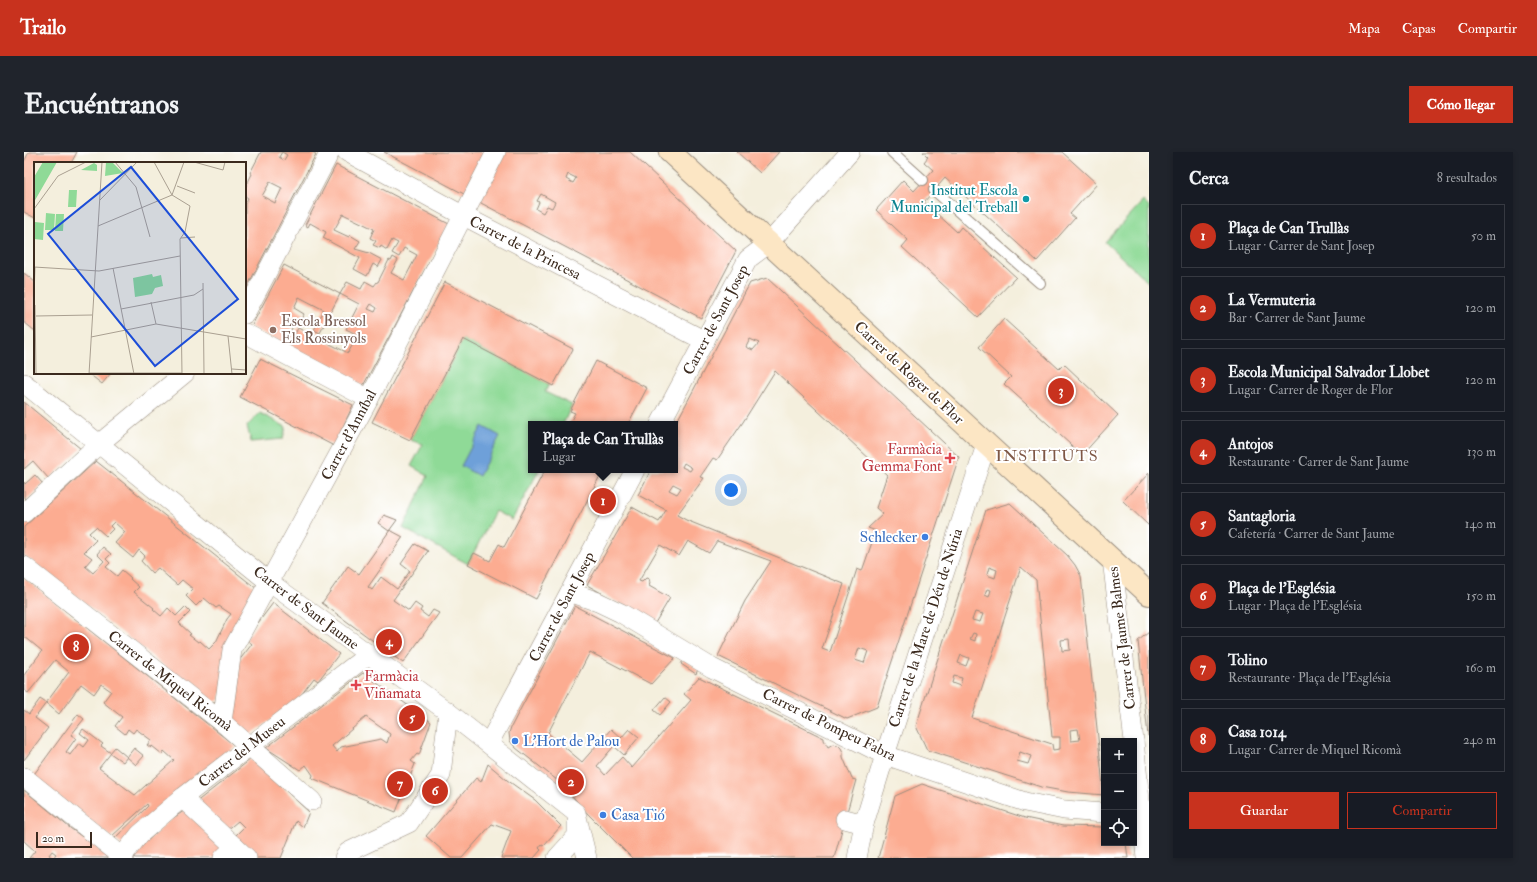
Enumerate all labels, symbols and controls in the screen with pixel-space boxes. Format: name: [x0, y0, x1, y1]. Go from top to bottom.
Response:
text: Trailo: [20, 16, 66, 40]
text: Mapa: [1348, 20, 1380, 37]
text: Capas: [1402, 20, 1436, 37]
text: Compartir: [1458, 20, 1517, 37]
button: Cómo llegar: [1409, 86, 1513, 123]
text: Encuéntranos: [24, 87, 179, 122]
inset map: [34, 162, 246, 374]
text: Cerca: [1189, 168, 1229, 189]
text: 8 resultados: [1437, 170, 1497, 186]
place label: Institut Escola Municipal del Treball: [890, 181, 1019, 218]
marker: Institut Escola Municipal del Treball: [1021, 194, 1031, 204]
street label: Carrer de la Princesa: [466, 212, 585, 285]
text: Plaça de Can Trullàs: [1228, 219, 1349, 238]
text: 1: [1201, 228, 1205, 244]
text: 50 m: [1471, 228, 1496, 244]
text: Lugar · Carrer de Sant Josep: [1228, 238, 1375, 254]
street label: Carrer de Sant Josep: [679, 261, 754, 379]
text: La Vermuteria: [1228, 291, 1316, 310]
text: 2: [1200, 300, 1206, 316]
text: 120 m: [1465, 300, 1496, 316]
text: Bar · Carrer de Sant Jaume: [1228, 310, 1365, 326]
place label: Escola Bressol Els Rossinyols: [281, 312, 366, 348]
street label: Carrer de Roger de Flor: [850, 317, 968, 429]
marker: Escola Bressol Els Rossinyols: [268, 325, 278, 335]
text: Escola Municipal Salvador Llobet: [1228, 363, 1429, 382]
text: 3: [1201, 372, 1206, 388]
text: 120 m: [1465, 372, 1496, 388]
pin: 3: [1048, 376, 1074, 406]
text: Lugar · Carrer de Roger de Flor: [1228, 382, 1393, 398]
street label: Carrer d'Anníbal: [317, 386, 381, 484]
popup: [528, 421, 678, 473]
text: Plaça de Can Trullàs: [543, 430, 663, 449]
text: Antojos: [1228, 435, 1273, 454]
place label: Farmàcia Gemma Font: [862, 440, 943, 476]
text: 4: [1199, 444, 1207, 460]
text: 130 m: [1467, 444, 1496, 460]
district label: INSTITUTS: [995, 446, 1099, 466]
text: Lugar: [543, 449, 575, 465]
marker: Farmàcia Gemma Font: [945, 453, 955, 463]
text: Restaurante · Carrer de Sant Jaume: [1228, 454, 1409, 470]
your location: [721, 480, 741, 500]
pin: 1: [590, 486, 616, 516]
text: Santagloria: [1228, 507, 1295, 526]
text: 5: [1200, 516, 1206, 532]
text: 140 m: [1465, 516, 1496, 532]
street label: Carrer de la Mare de Déu de Núria: [885, 525, 967, 730]
text: Cafetería · Carrer de Sant Jaume: [1228, 526, 1394, 542]
place label: Schlecker: [860, 528, 917, 547]
marker: Schlecker: [920, 532, 930, 542]
street label: Carrer de Sant Josep: [525, 548, 600, 666]
street label: Carrer de Sant Jaume: [249, 562, 363, 655]
street label: Carrer de Jaume Balmes: [1104, 565, 1141, 710]
text: Plaça de l'Església: [1228, 579, 1335, 598]
text: 6: [1200, 588, 1206, 604]
text: 150 m: [1466, 588, 1496, 604]
text: Lugar · Plaça de l'Església: [1228, 598, 1362, 614]
street label: Carrer de Miquel Ricomà: [104, 626, 237, 736]
pin: 4: [376, 627, 402, 657]
pin: 8: [63, 632, 89, 662]
text: Tolino: [1228, 651, 1267, 670]
text: 7: [1200, 660, 1206, 676]
text: 160 m: [1465, 660, 1496, 676]
place label: Farmàcia Viñamata: [364, 667, 422, 703]
text: Restaurante · Plaça de l'Església: [1228, 670, 1391, 686]
marker: Farmàcia Viñamata: [351, 680, 361, 690]
street label: Carrer de Pompeu Fabra: [759, 684, 900, 767]
pin: 5: [399, 703, 425, 733]
street label: Carrer del Museu: [195, 712, 289, 792]
text: Casa 1014: [1228, 723, 1286, 742]
place label: L'Hort de Palou: [523, 732, 620, 751]
text: 8: [1200, 732, 1206, 748]
text: 240 m: [1463, 732, 1496, 748]
marker: L'Hort de Palou: [510, 736, 520, 746]
map controls: [1101, 738, 1137, 846]
button: +: [1101, 738, 1137, 774]
text: Lugar · Carrer de Miquel Ricomà: [1228, 742, 1401, 758]
pin: 2: [558, 767, 584, 797]
pin: 7: [387, 769, 413, 799]
button: −: [1101, 774, 1137, 810]
pin: 6: [422, 776, 448, 806]
button: Guardar: [1189, 792, 1339, 829]
button: Compartir: [1347, 792, 1497, 829]
place label: Casa Tió: [611, 806, 665, 825]
marker: Casa Tió: [598, 810, 608, 820]
button: locate: [1101, 810, 1137, 846]
scale bar: [36, 830, 92, 849]
text: 20 m: [42, 832, 64, 845]

